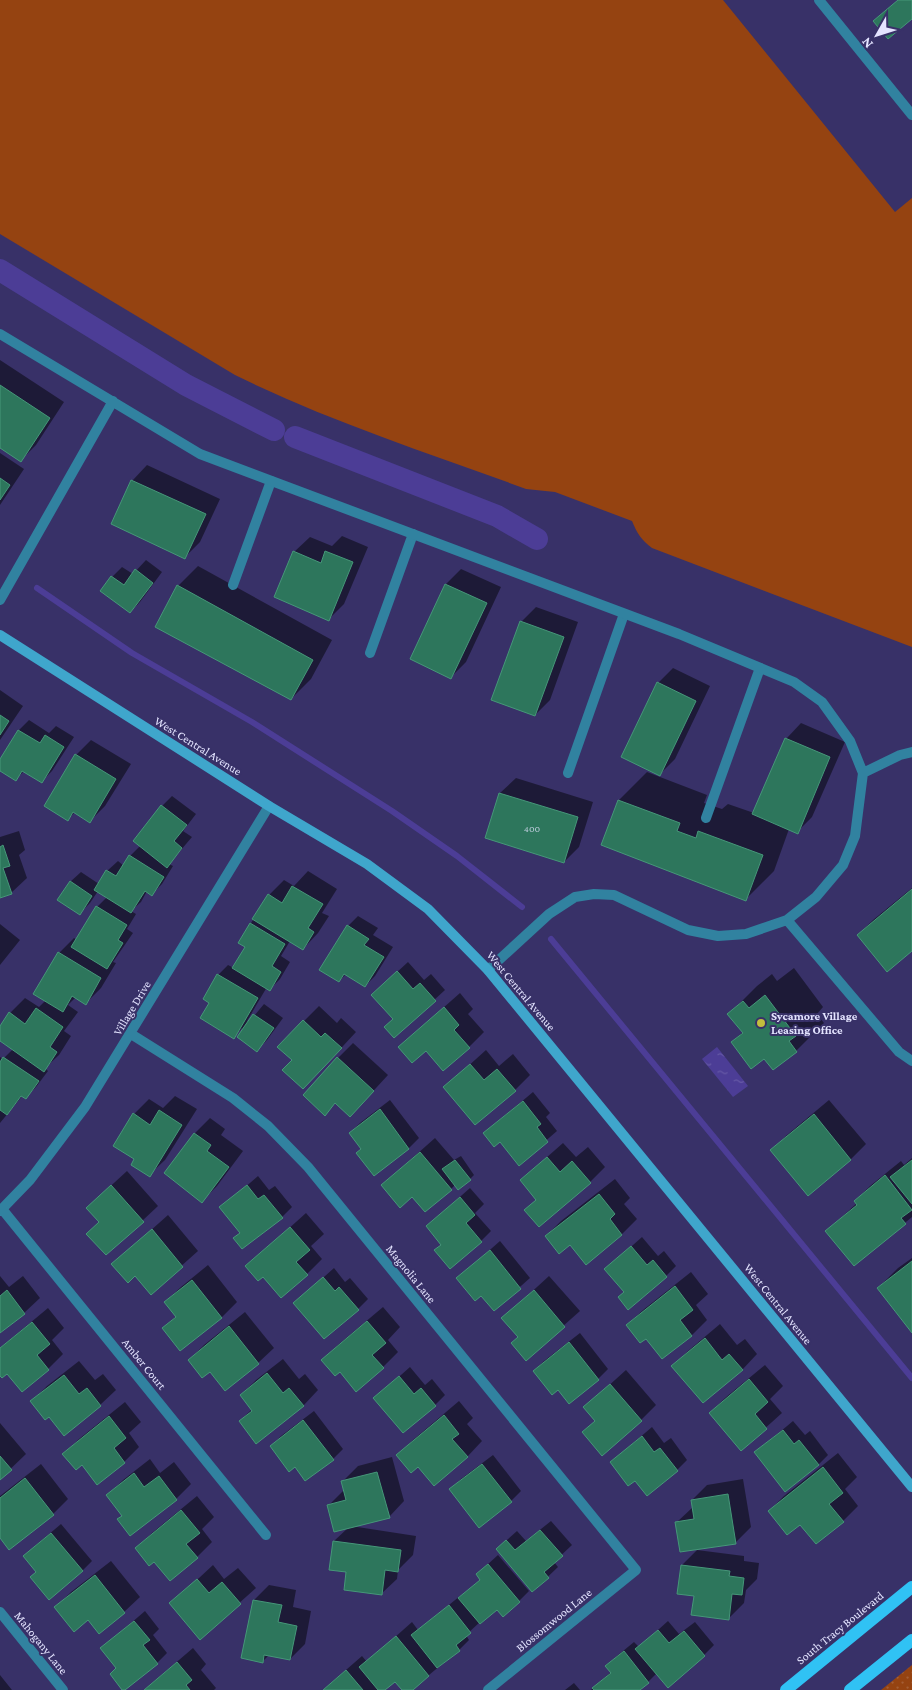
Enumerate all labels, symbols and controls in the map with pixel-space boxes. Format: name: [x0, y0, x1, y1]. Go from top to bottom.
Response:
north arrow: [852, 10, 902, 60]
text: N: [857, 34, 876, 52]
street label: West Central Avenue: [152, 714, 244, 778]
house number: 400: [524, 823, 541, 834]
street label: West Central Avenue: [484, 948, 558, 1034]
street label: Village Drive: [110, 978, 154, 1038]
place label: Sycamore Village Leasing Office: [771, 1009, 858, 1037]
marker: Sycamore Village Leasing Office: [755, 1017, 767, 1029]
street label: Magnolia Lane: [383, 1242, 439, 1306]
street label: West Central Avenue: [741, 1261, 815, 1347]
street label: Amber Court: [119, 1336, 170, 1393]
street label: Blossomwood Lane: [513, 1585, 595, 1655]
street label: South Tracy Boulevard: [794, 1588, 887, 1667]
street label: Mahogany Lane: [11, 1609, 71, 1677]

